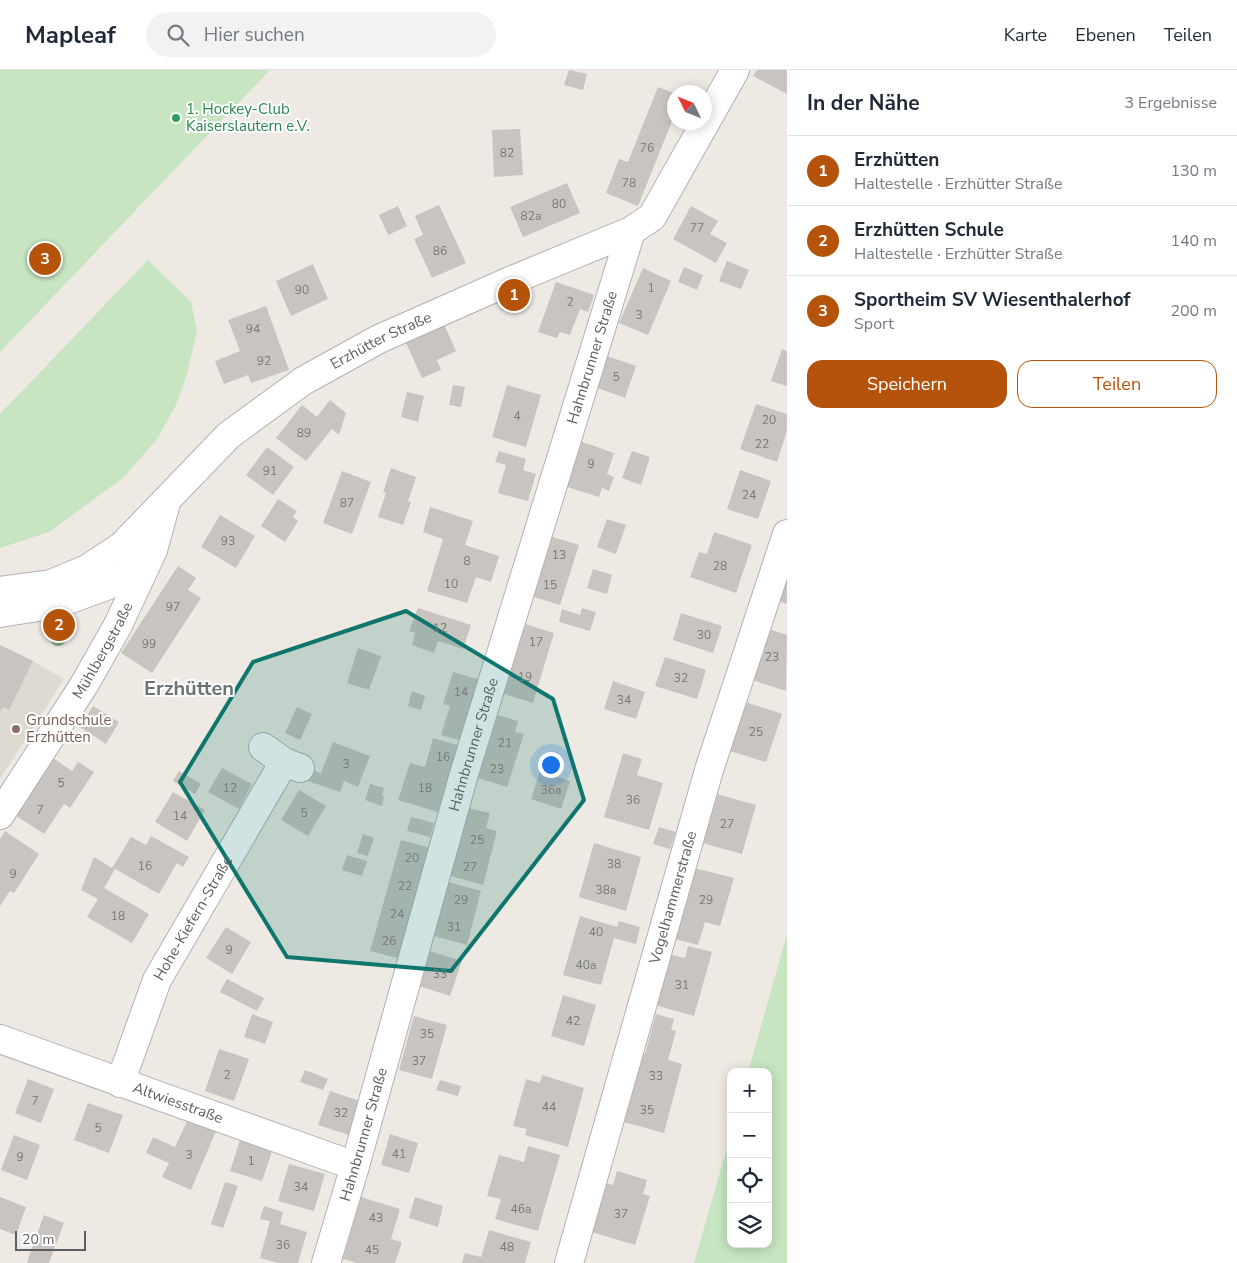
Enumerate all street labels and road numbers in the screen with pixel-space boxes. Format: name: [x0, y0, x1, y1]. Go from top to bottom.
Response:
street label: Hahnbrunner Straße: [562, 288, 622, 426]
street label: Erzhütter Straße: [327, 307, 435, 374]
street label: Mühlbergstraße: [68, 599, 137, 703]
street label: Hahnbrunner Straße: [444, 675, 503, 813]
street label: Vogelhammerstraße: [644, 829, 701, 967]
street label: Hohe-Kiefern-Straße: [149, 852, 237, 984]
street label: Hahnbrunner Straße: [335, 1065, 392, 1204]
street label: Altwiesstraße: [130, 1077, 226, 1128]

